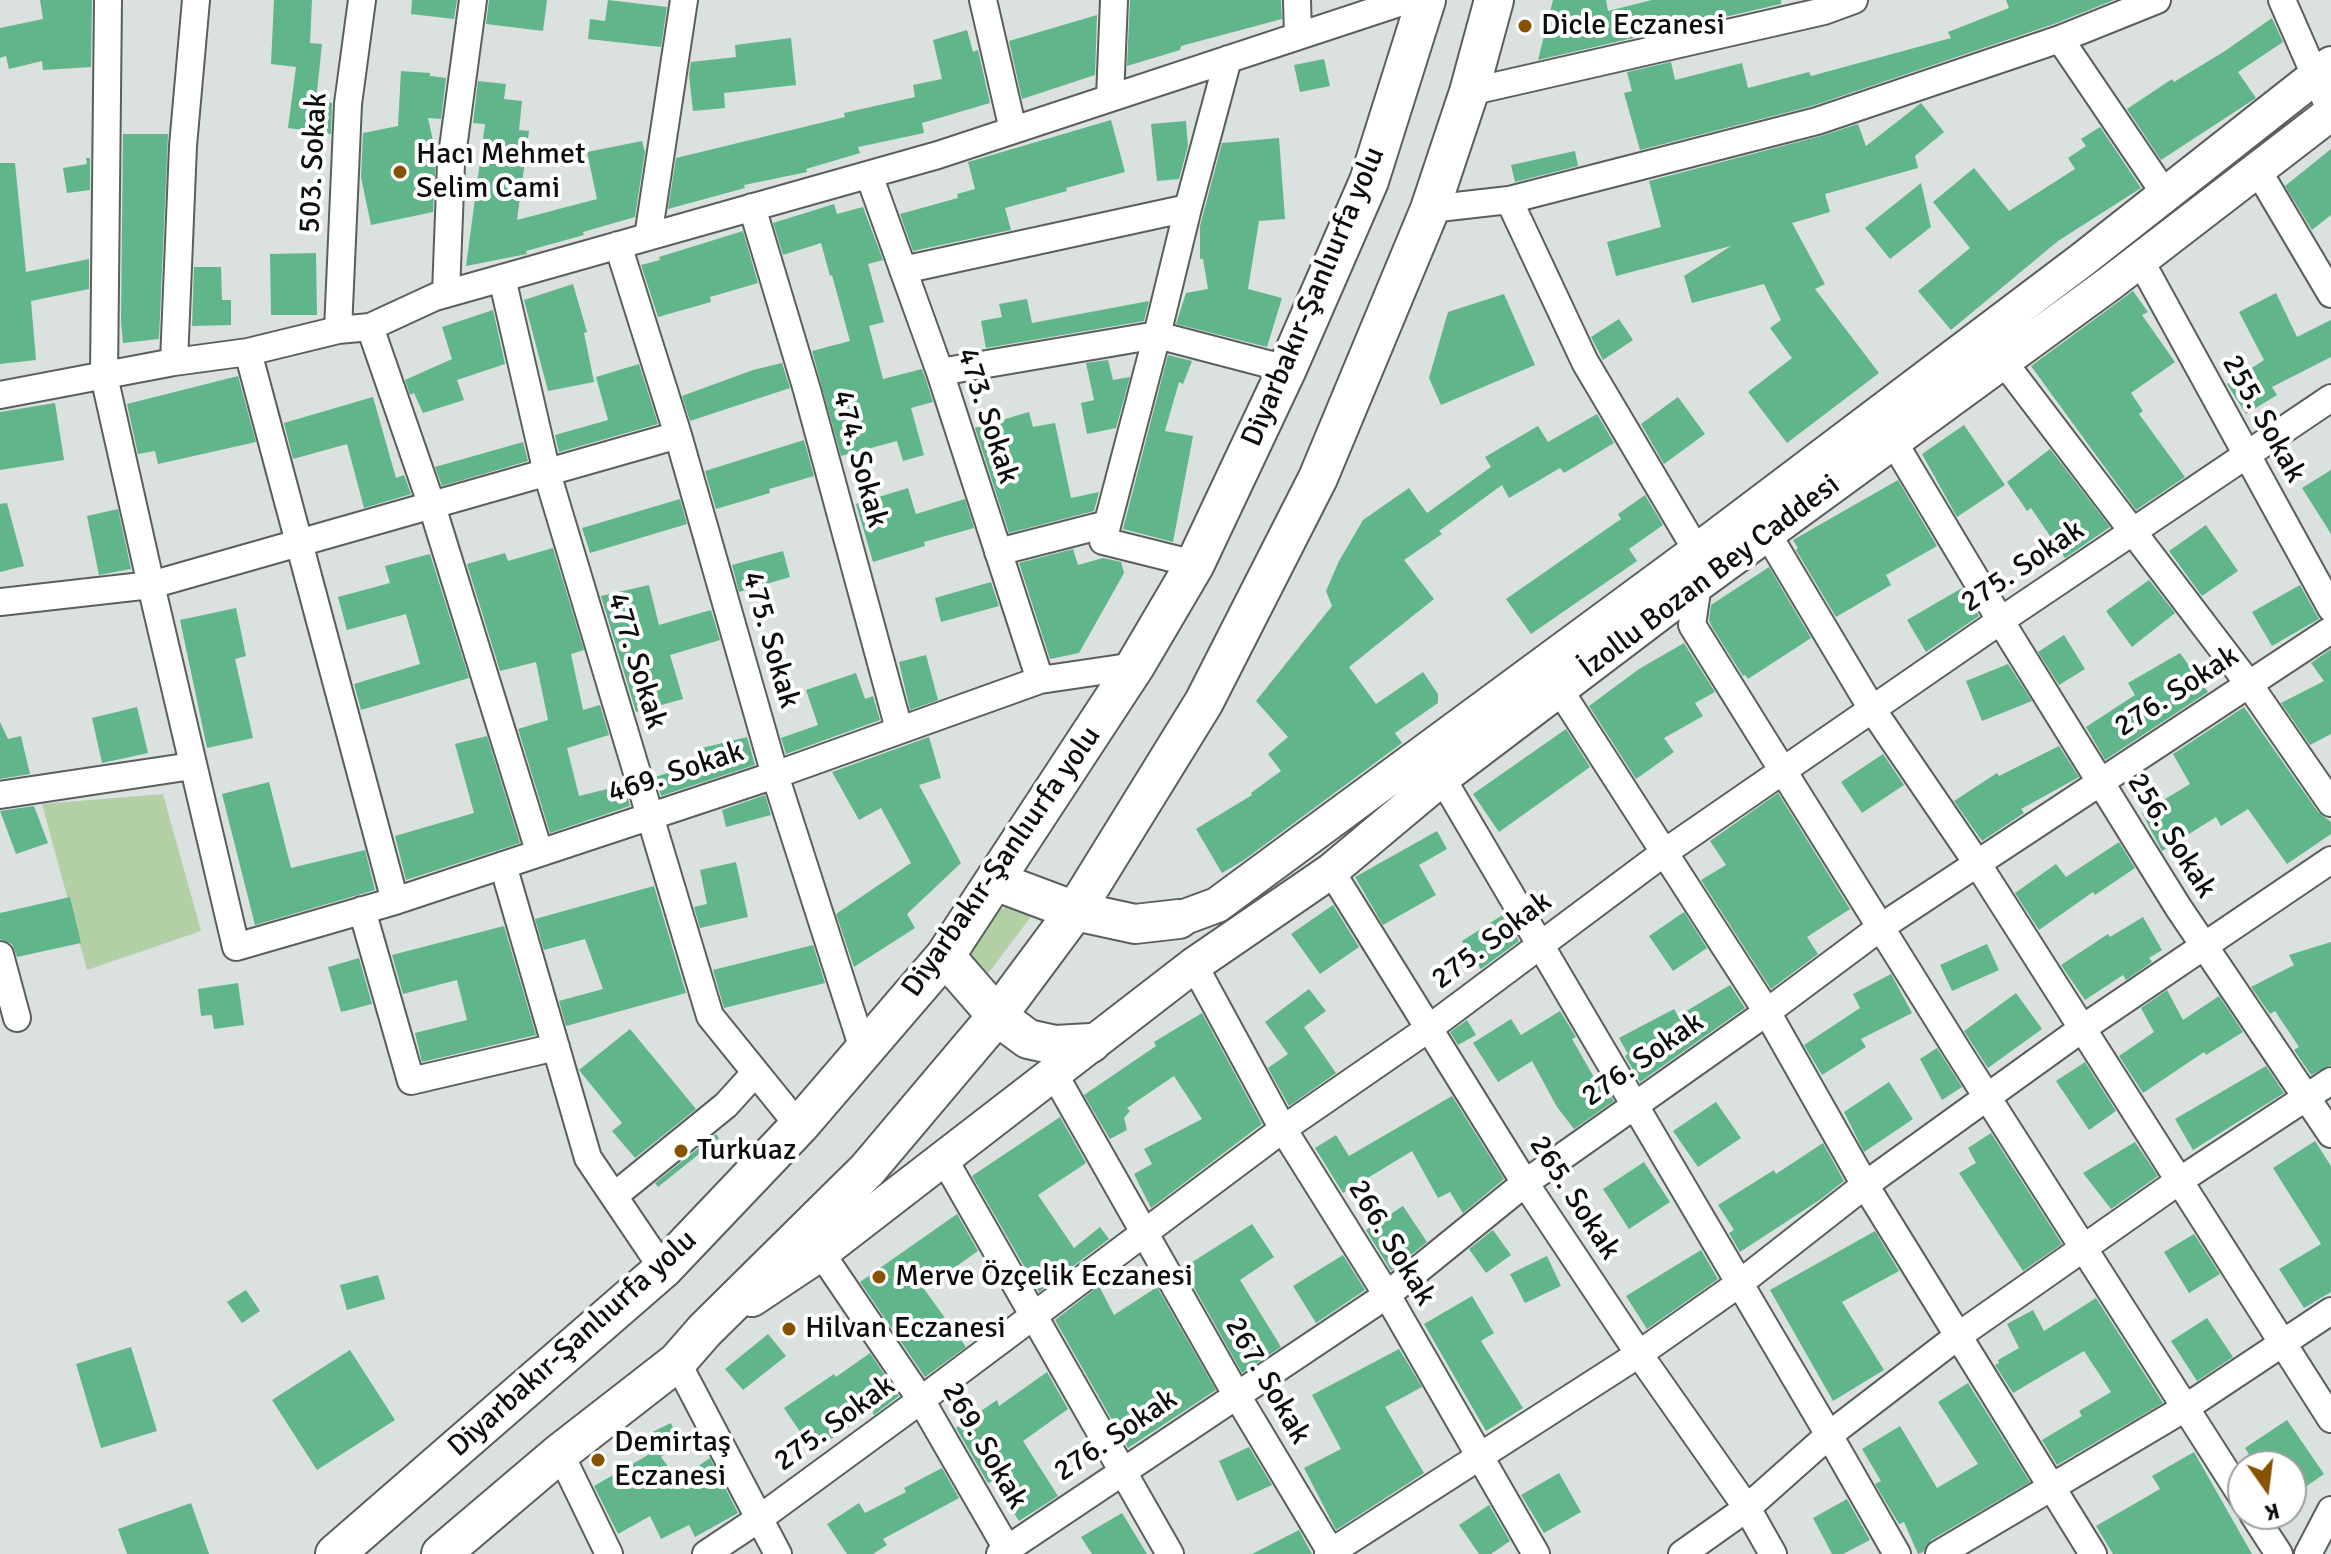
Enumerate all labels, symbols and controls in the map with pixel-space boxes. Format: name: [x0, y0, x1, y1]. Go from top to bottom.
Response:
place label: Dicle Eczanesi: [1541, 8, 1725, 44]
marker: Dicle Eczanesi: [1516, 17, 1534, 35]
street label: 503. Sokak: [292, 92, 336, 234]
place label: Hacı Mehmet Selim Cami: [416, 137, 585, 208]
street label: Diyarbakır-Şanlıurfa yolu: [1234, 142, 1394, 452]
marker: Hacı Mehmet Selim Cami: [391, 163, 409, 181]
street label: 473. Sokak: [948, 344, 1026, 488]
street label: 255. Sokak: [2213, 349, 2313, 489]
street label: 474. Sokak: [823, 386, 895, 532]
street label: İzollu Bozan Bey Caddesi: [1573, 467, 1847, 687]
street label: 275. Sokak: [1955, 513, 2091, 621]
street label: 475. Sokak: [733, 567, 807, 713]
street label: 477. Sokak: [598, 588, 674, 734]
street label: 276. Sokak: [2108, 639, 2246, 745]
street label: Diyarbakır-Şanlıurfa yolu: [895, 720, 1109, 1004]
street label: 469. Sokak: [604, 734, 748, 812]
street label: 256. Sokak: [2118, 767, 2224, 905]
street label: 275. Sokak: [1425, 884, 1559, 998]
street label: 276. Sokak: [1575, 1005, 1711, 1115]
street label: 265. Sokak: [1521, 1129, 1627, 1267]
place label: Turkuaz: [697, 1133, 796, 1169]
marker: Turkuaz: [672, 1142, 690, 1160]
street label: 266. Sokak: [1339, 1173, 1443, 1313]
street label: Diyarbakır-Şanlıurfa yolu: [441, 1223, 705, 1465]
place label: Merve Özçelik Eczanesi: [895, 1259, 1193, 1295]
marker: Merve Özçelik Eczanesi: [870, 1268, 888, 1286]
place label: Hilvan Eczanesi: [805, 1311, 1006, 1347]
street label: 267. Sokak: [1216, 1311, 1318, 1451]
marker: Hilvan Eczanesi: [780, 1320, 798, 1338]
street label: 275. Sokak: [768, 1368, 902, 1480]
street label: 269. Sokak: [933, 1376, 1035, 1516]
street label: 276. Sokak: [1048, 1382, 1184, 1490]
place label: Demirtaş Eczanesi: [614, 1425, 731, 1496]
north arrow: [2227, 1450, 2307, 1530]
marker: Demirtaş Eczanesi: [589, 1451, 607, 1469]
text: K: [2263, 1497, 2282, 1527]

